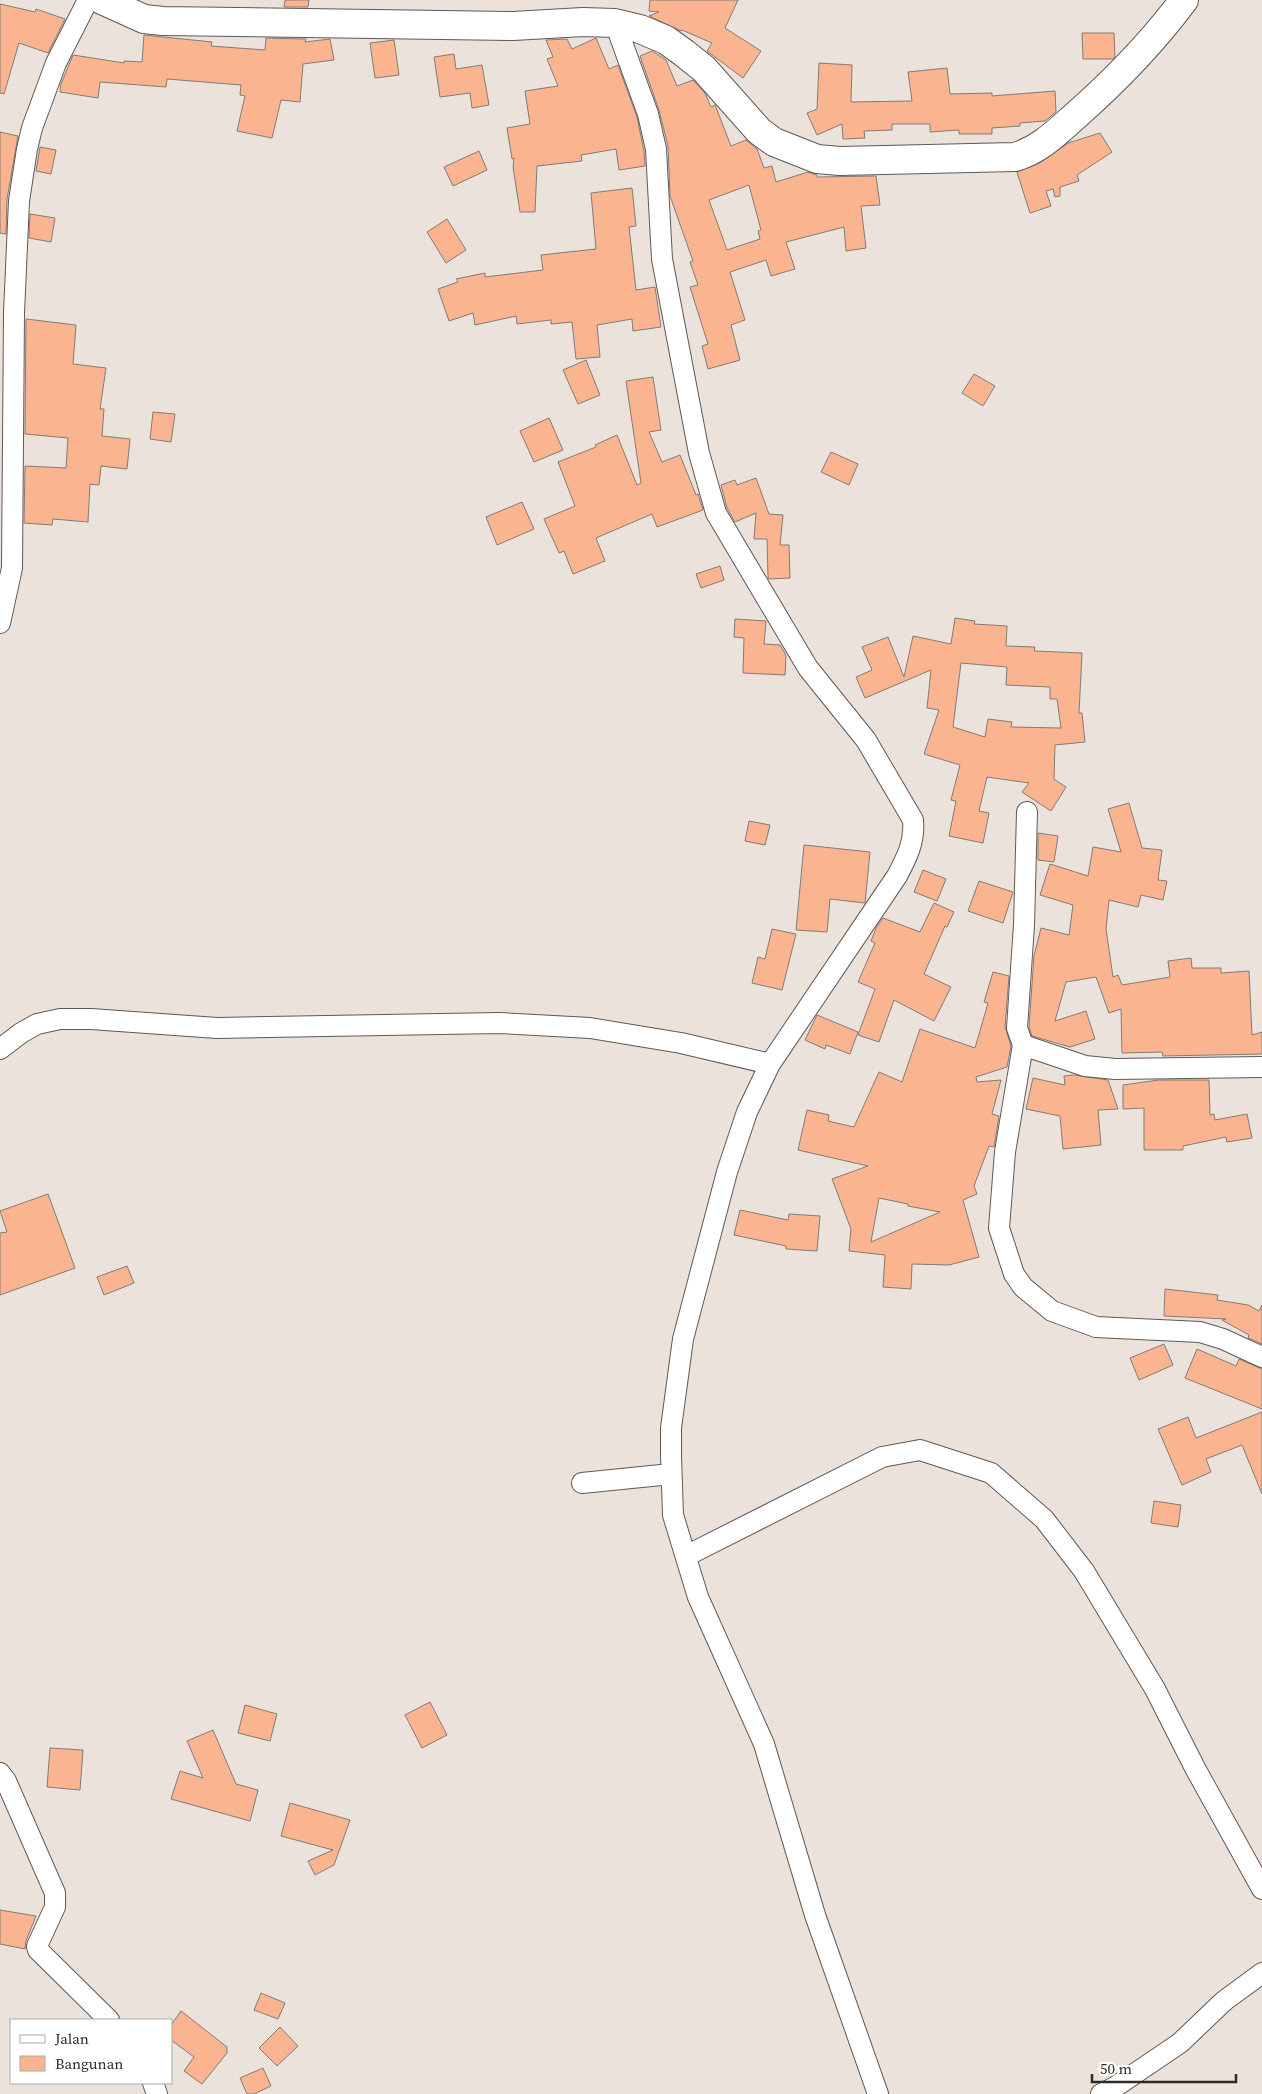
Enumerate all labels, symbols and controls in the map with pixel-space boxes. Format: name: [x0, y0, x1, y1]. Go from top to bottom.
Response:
legend: [10, 2019, 172, 2084]
text: Jalan: [54, 2028, 89, 2049]
scale bar: [1092, 2052, 1236, 2084]
text: Bangunan: [55, 2053, 123, 2074]
text: 50 m: [1100, 2058, 1132, 2079]

